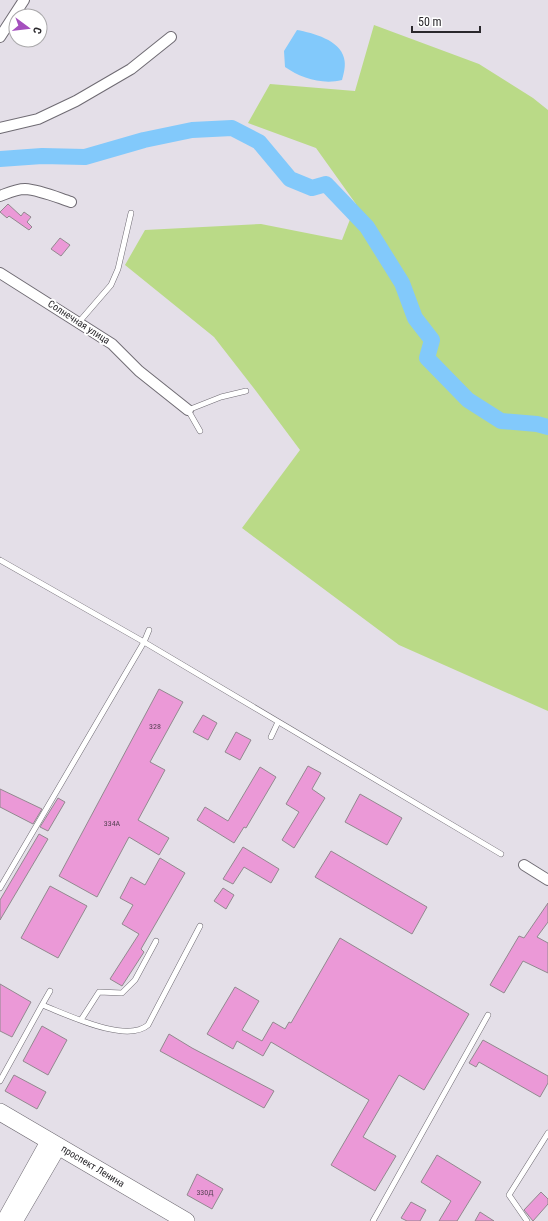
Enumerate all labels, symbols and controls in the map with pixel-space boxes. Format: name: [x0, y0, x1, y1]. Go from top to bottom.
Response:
north arrow: [8, 8, 48, 48]
scale bar: [412, 8, 480, 34]
text: 50 m: [418, 15, 442, 29]
text: С: [30, 26, 44, 35]
street label: Солнечная улица: [46, 298, 112, 346]
house number: 328: [149, 722, 161, 731]
house number: 334А: [104, 819, 121, 828]
street label: проспект Ленина: [59, 1143, 127, 1189]
house number: 330Д: [196, 1188, 214, 1197]

